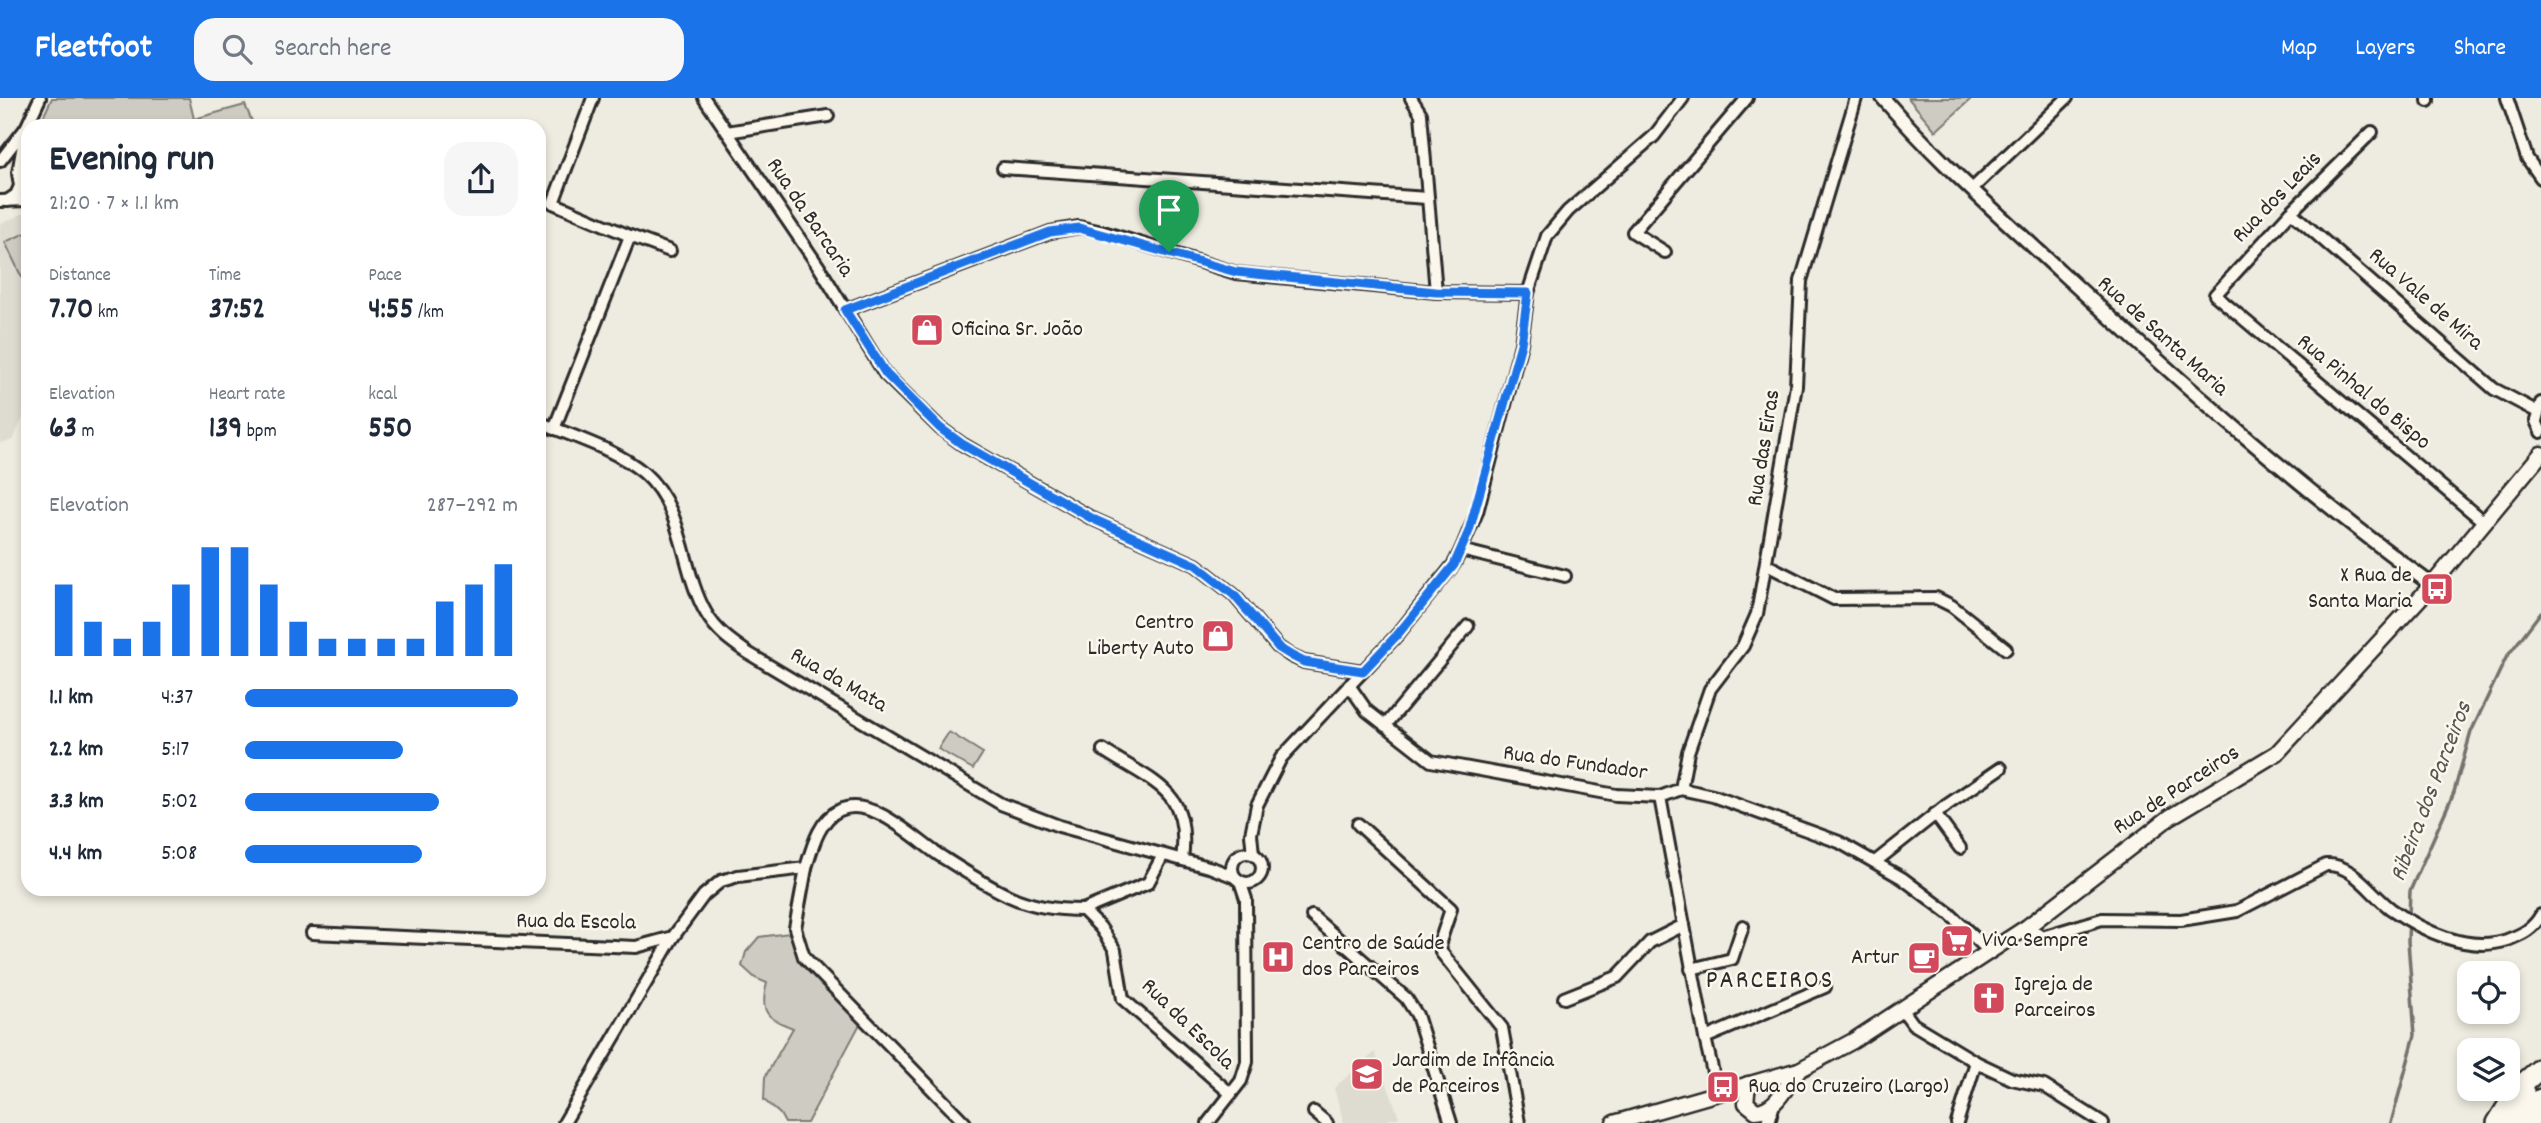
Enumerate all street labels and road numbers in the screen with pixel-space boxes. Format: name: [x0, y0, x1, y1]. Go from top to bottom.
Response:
street label: Rua dos Leais: [2225, 144, 2331, 252]
street label: Rua da Barcaria: [757, 152, 862, 285]
street label: Rua Vale de Mira: [2360, 241, 2491, 360]
street label: Rua de Santa Maria: [2089, 269, 2236, 406]
street label: Rua Pinhal do Bispo: [2289, 327, 2437, 459]
street label: Rua das Eiras: [1740, 387, 1790, 509]
street label: Rua da Mata: [783, 640, 894, 723]
street label: Rua do Fundador: [1501, 738, 1650, 791]
street label: Rua de Parceiros: [2107, 738, 2247, 844]
street label: Rua da Escola: [516, 905, 637, 941]
street label: Rua da Escola: [1132, 971, 1242, 1079]

